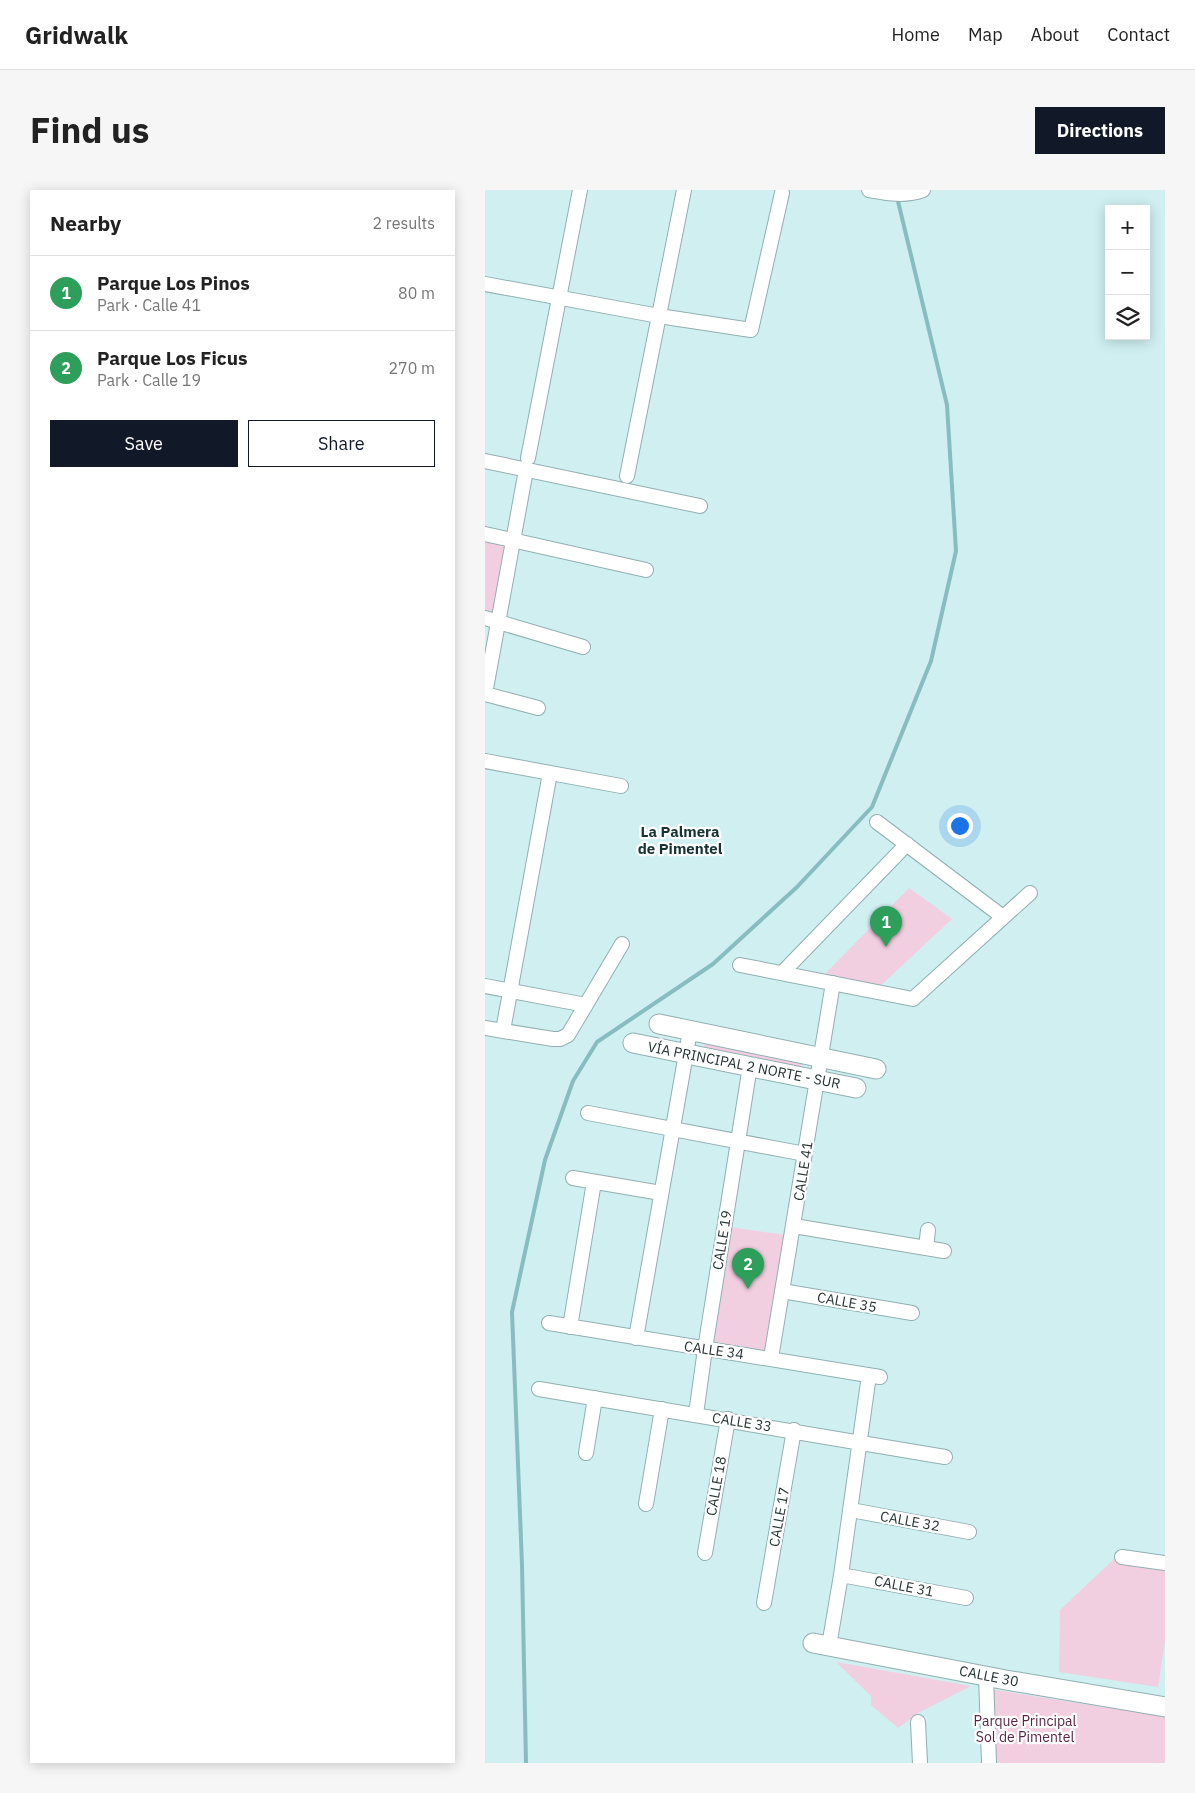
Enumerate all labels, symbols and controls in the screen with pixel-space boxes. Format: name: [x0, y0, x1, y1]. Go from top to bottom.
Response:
text: Gridwalk: [25, 19, 128, 51]
text: Home: [892, 23, 940, 46]
text: Map: [968, 23, 1003, 46]
text: About: [1031, 23, 1079, 46]
text: Contact: [1107, 23, 1170, 46]
text: Find us: [30, 107, 149, 153]
button: Directions: [1035, 107, 1165, 154]
map controls: [1105, 205, 1150, 340]
button: +: [1105, 205, 1150, 250]
text: Nearby: [50, 209, 121, 237]
text: 2 results: [372, 213, 435, 233]
button: −: [1105, 250, 1150, 295]
text: Parque Los Pinos: [97, 271, 250, 295]
text: 1: [61, 283, 71, 303]
text: 80 m: [398, 283, 435, 303]
text: Park · Calle 41: [97, 295, 201, 315]
button: layers: [1105, 295, 1150, 340]
text: Parque Los Ficus: [97, 346, 248, 370]
text: 2: [61, 358, 71, 378]
text: 270 m: [388, 358, 435, 378]
text: Park · Calle 19: [97, 370, 201, 390]
button: Save: [50, 420, 238, 467]
button: Share: [248, 420, 435, 467]
your location: [947, 813, 973, 839]
district label: La Palmera de Pimentel: [638, 822, 723, 858]
pin: 1: [870, 906, 902, 947]
street label: VÍA PRINCIPAL 2 NORTE - SUR: [646, 1036, 842, 1093]
street label: CALLE 41: [789, 1140, 817, 1202]
street label: CALLE 19: [708, 1209, 736, 1271]
pin: 2: [732, 1248, 764, 1289]
street label: CALLE 35: [816, 1288, 878, 1316]
street label: CALLE 34: [683, 1337, 745, 1363]
street label: CALLE 33: [711, 1408, 773, 1436]
street label: CALLE 18: [702, 1455, 730, 1517]
street label: CALLE 17: [765, 1486, 793, 1548]
street label: CALLE 32: [879, 1507, 941, 1535]
street label: CALLE 31: [873, 1571, 935, 1601]
street label: CALLE 30: [958, 1661, 1020, 1691]
park label: Parque Principal Sol de Pimentel: [974, 1712, 1077, 1746]

